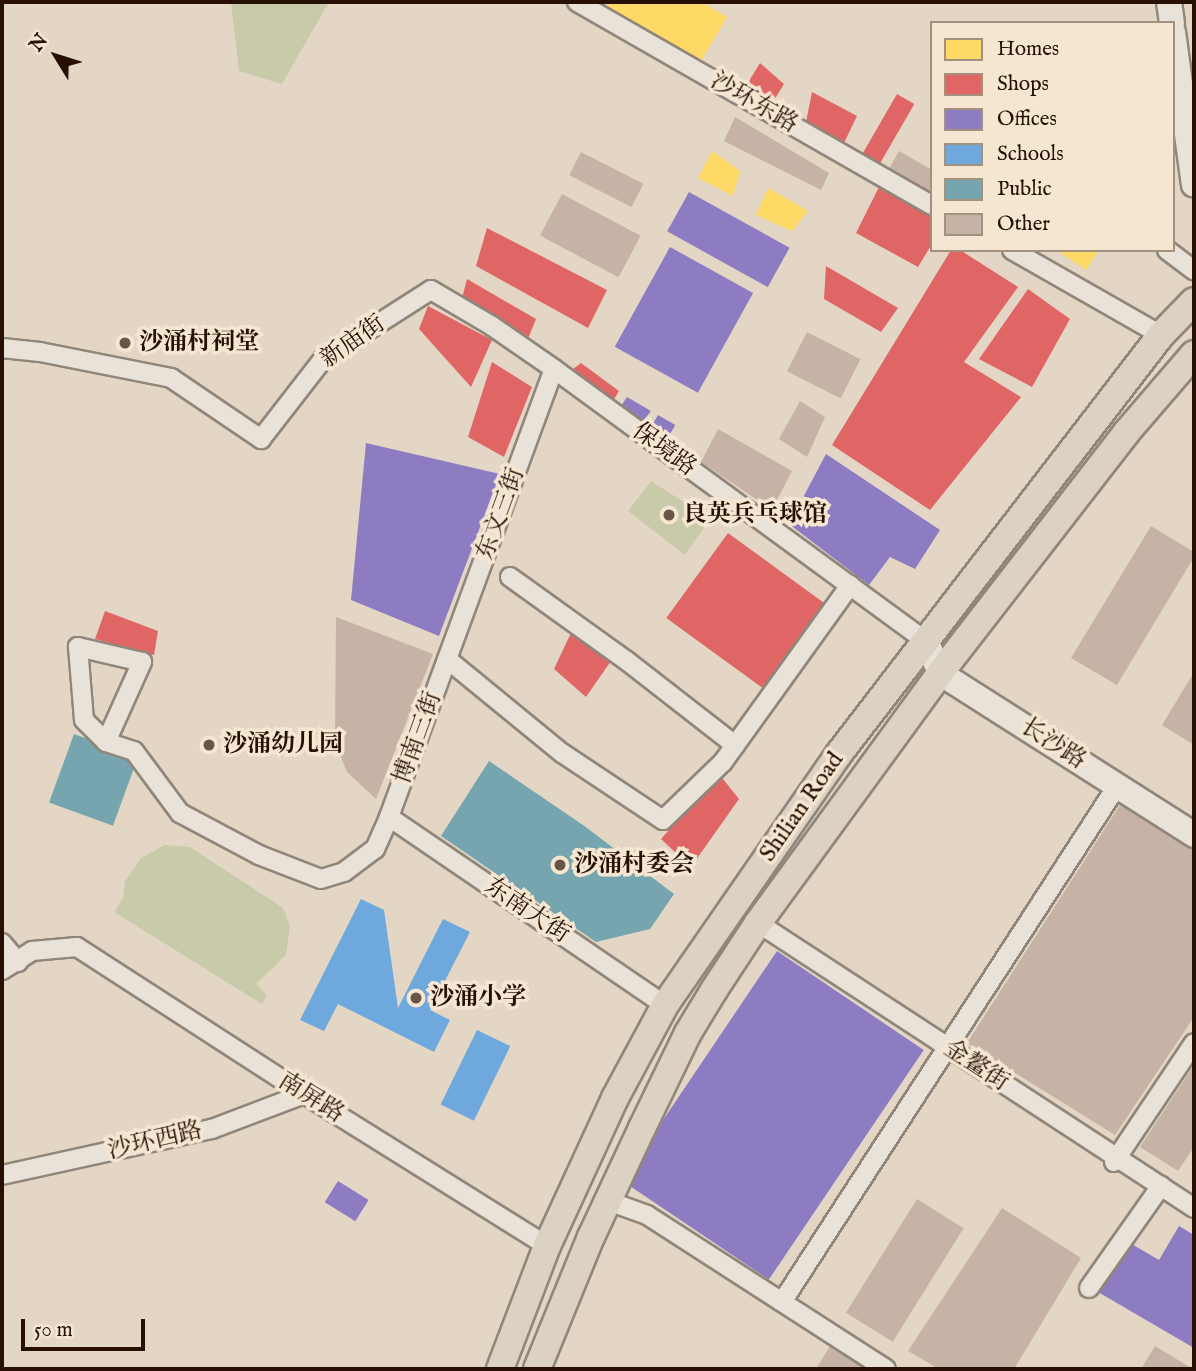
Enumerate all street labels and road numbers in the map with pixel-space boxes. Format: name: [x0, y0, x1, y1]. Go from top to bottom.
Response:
street label: 沙环东路: [705, 67, 803, 139]
street label: 新庙街: [315, 310, 391, 374]
street label: 保境路: [626, 417, 702, 483]
street label: 东文三街: [471, 464, 531, 564]
street label: 博南三街: [388, 688, 448, 788]
street label: 长沙路: [1015, 712, 1091, 776]
street label: Shilian Road: [754, 747, 850, 867]
street label: 东南大街: [479, 872, 575, 950]
street label: 金鳌街: [938, 1034, 1014, 1098]
street label: 南屏路: [273, 1067, 349, 1129]
street label: 沙环西路: [105, 1116, 205, 1166]

